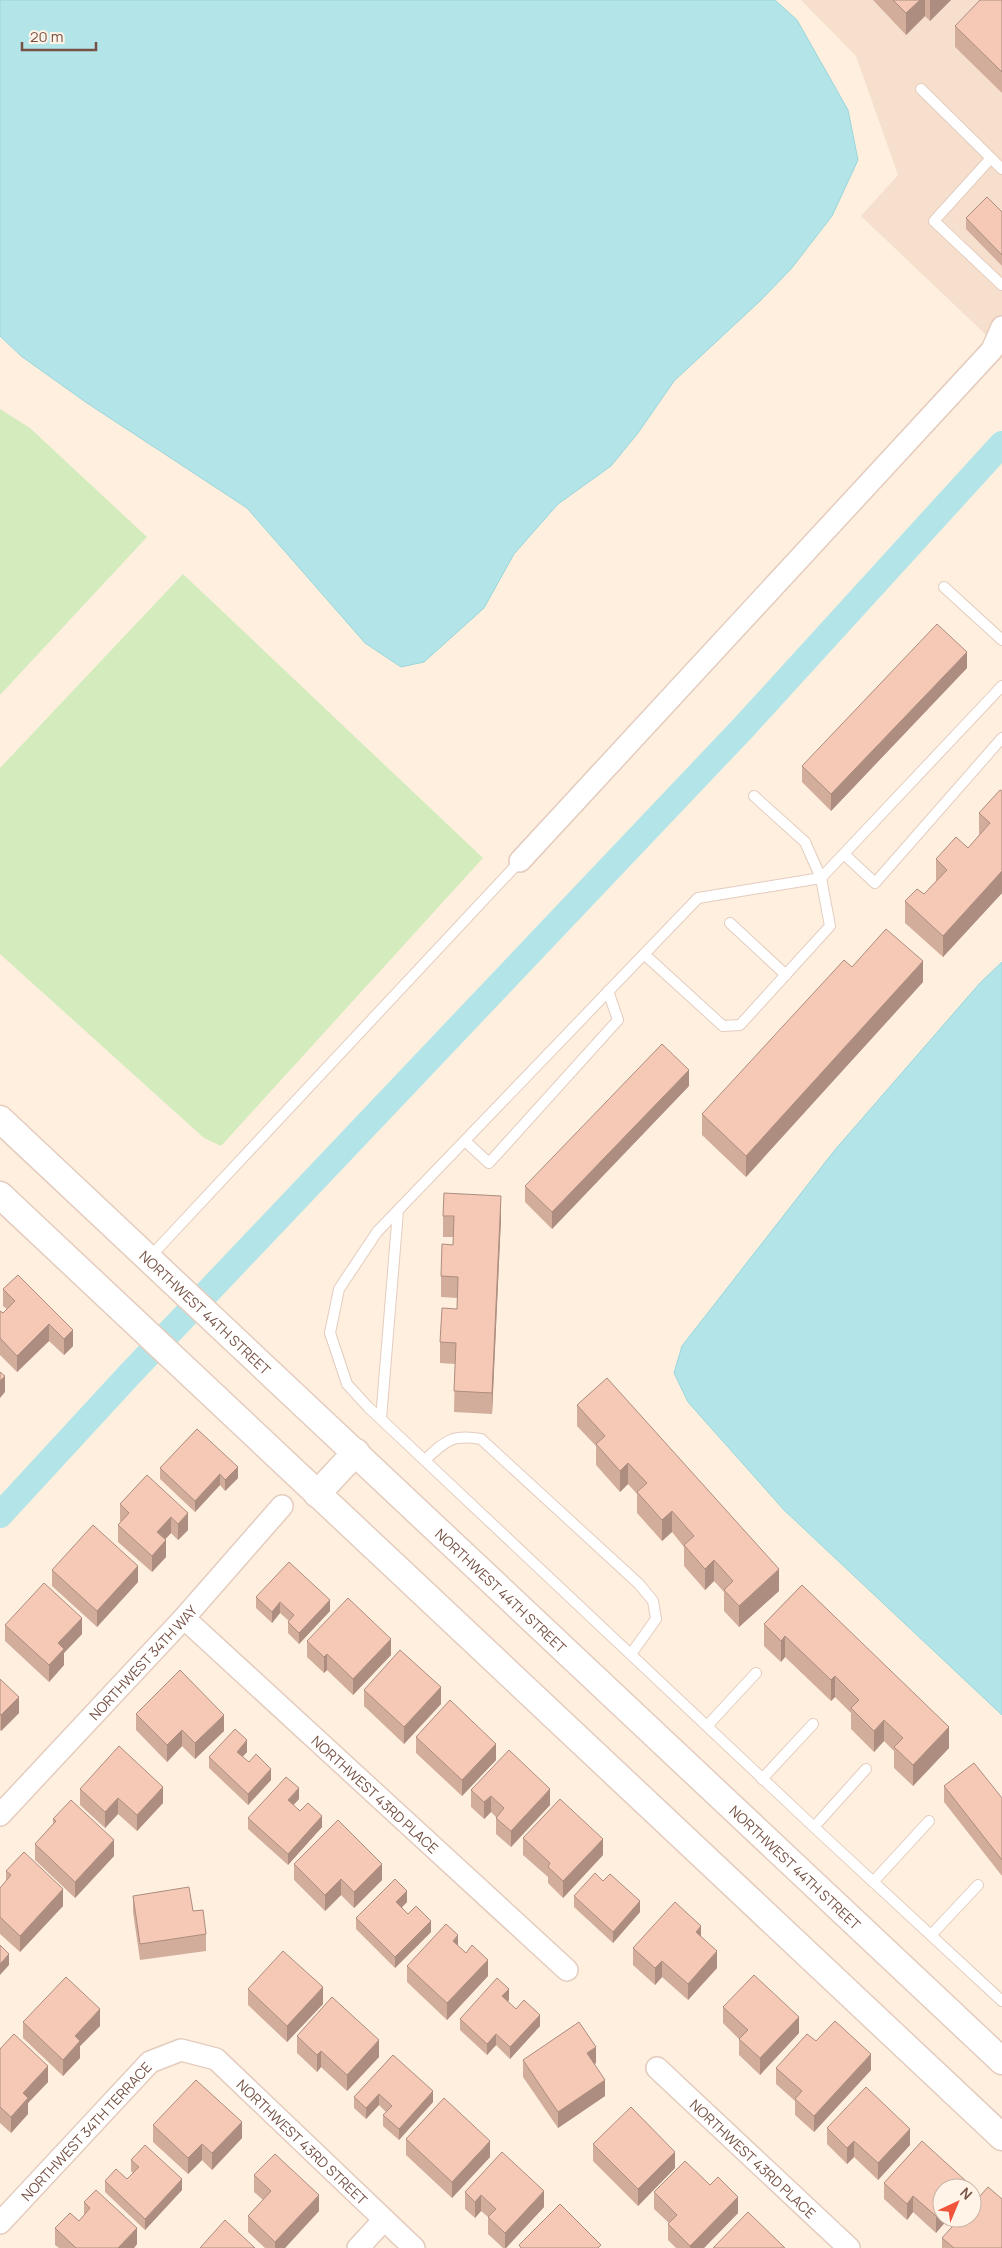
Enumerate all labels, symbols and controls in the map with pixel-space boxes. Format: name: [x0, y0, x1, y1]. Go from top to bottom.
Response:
scale bar: [22, 20, 96, 52]
text: 20 m: [30, 26, 63, 47]
street label: NORTHWEST 44TH STREET: [136, 1246, 276, 1379]
street label: NORTHWEST 44TH STREET: [432, 1524, 571, 1657]
street label: NORTHWEST 34TH WAY: [84, 1601, 201, 1724]
street label: NORTHWEST 43RD PLACE: [308, 1731, 443, 1857]
street label: NORTHWEST 44TH STREET: [726, 1801, 866, 1934]
street label: NORTHWEST 34TH TERRACE: [17, 2057, 155, 2204]
street label: NORTHWEST 43RD STREET: [233, 2075, 372, 2209]
street label: NORTHWEST 43RD PLACE: [686, 2095, 820, 2222]
north arrow: [932, 2178, 982, 2228]
text: N: [956, 2183, 977, 2204]

